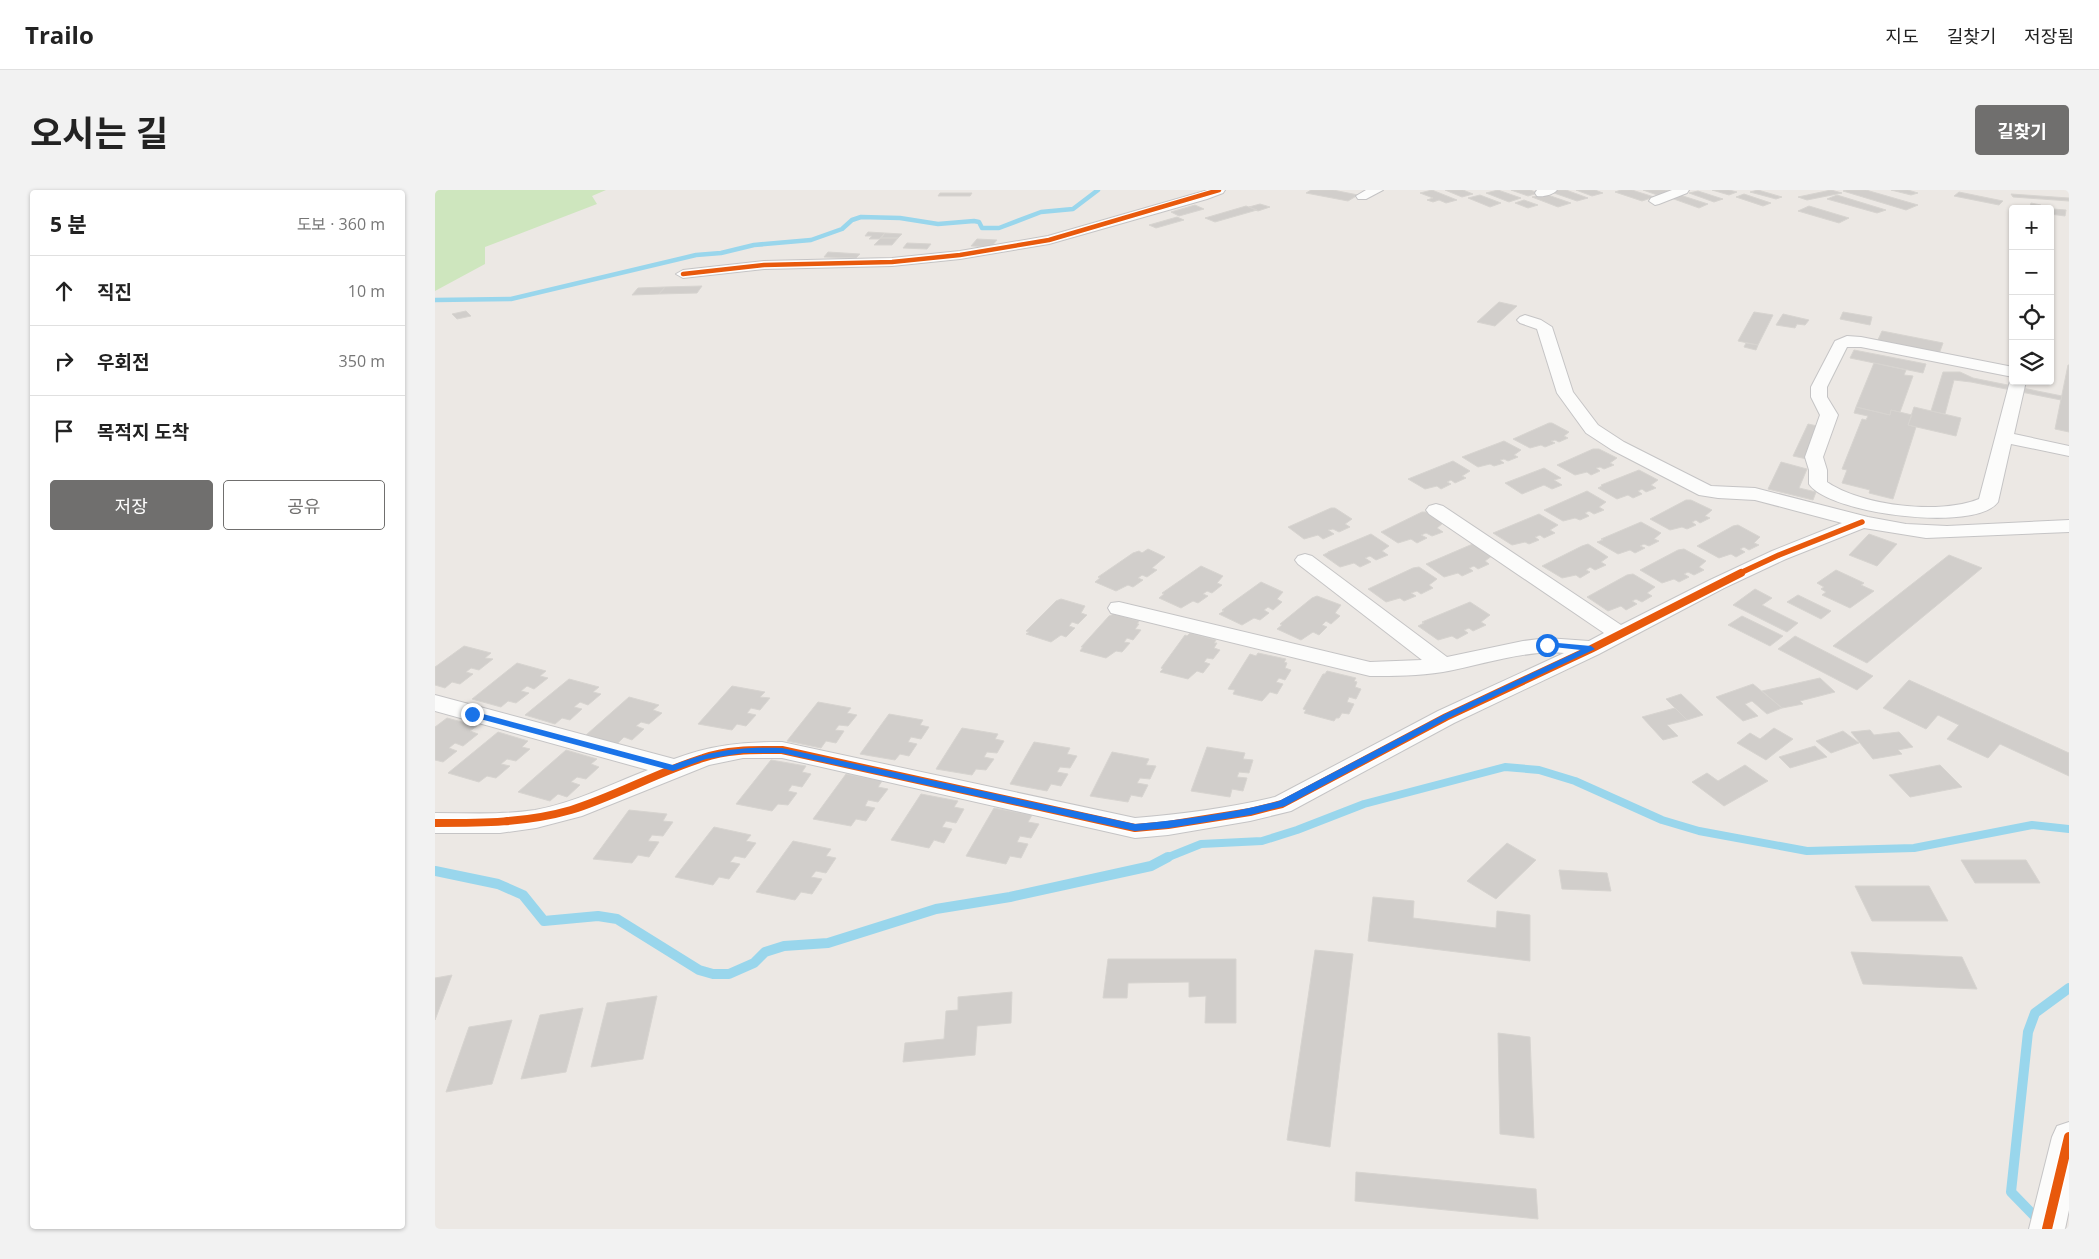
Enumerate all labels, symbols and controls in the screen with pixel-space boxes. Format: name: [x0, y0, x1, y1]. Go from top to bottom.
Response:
text: Trailo: [25, 18, 94, 51]
text: 지도: [1886, 24, 1919, 48]
text: 길찾기: [1947, 24, 1996, 48]
text: 저장됨: [2024, 24, 2074, 48]
button: 길찾기: [1975, 105, 2069, 155]
text: 오시는 길: [30, 109, 168, 156]
map controls: [2009, 205, 2054, 385]
button: +: [2009, 205, 2054, 250]
text: 5 분: [50, 210, 87, 238]
text: 도보 · 360 m: [297, 213, 385, 235]
button: −: [2009, 250, 2054, 295]
icon: ahead: [50, 277, 78, 305]
text: 직진: [97, 279, 132, 305]
text: 10 m: [348, 280, 385, 302]
button: locate: [2009, 295, 2054, 340]
button: layers: [2009, 340, 2054, 385]
icon: right: [50, 347, 78, 375]
text: 우회전: [97, 349, 149, 375]
text: 350 m: [339, 350, 385, 372]
icon: arrive: [50, 417, 78, 445]
text: 목적지 도착: [97, 419, 189, 445]
button: 저장: [50, 480, 213, 530]
button: 공유: [223, 480, 385, 530]
route start: [1536, 634, 1559, 657]
route end: [461, 703, 484, 726]

